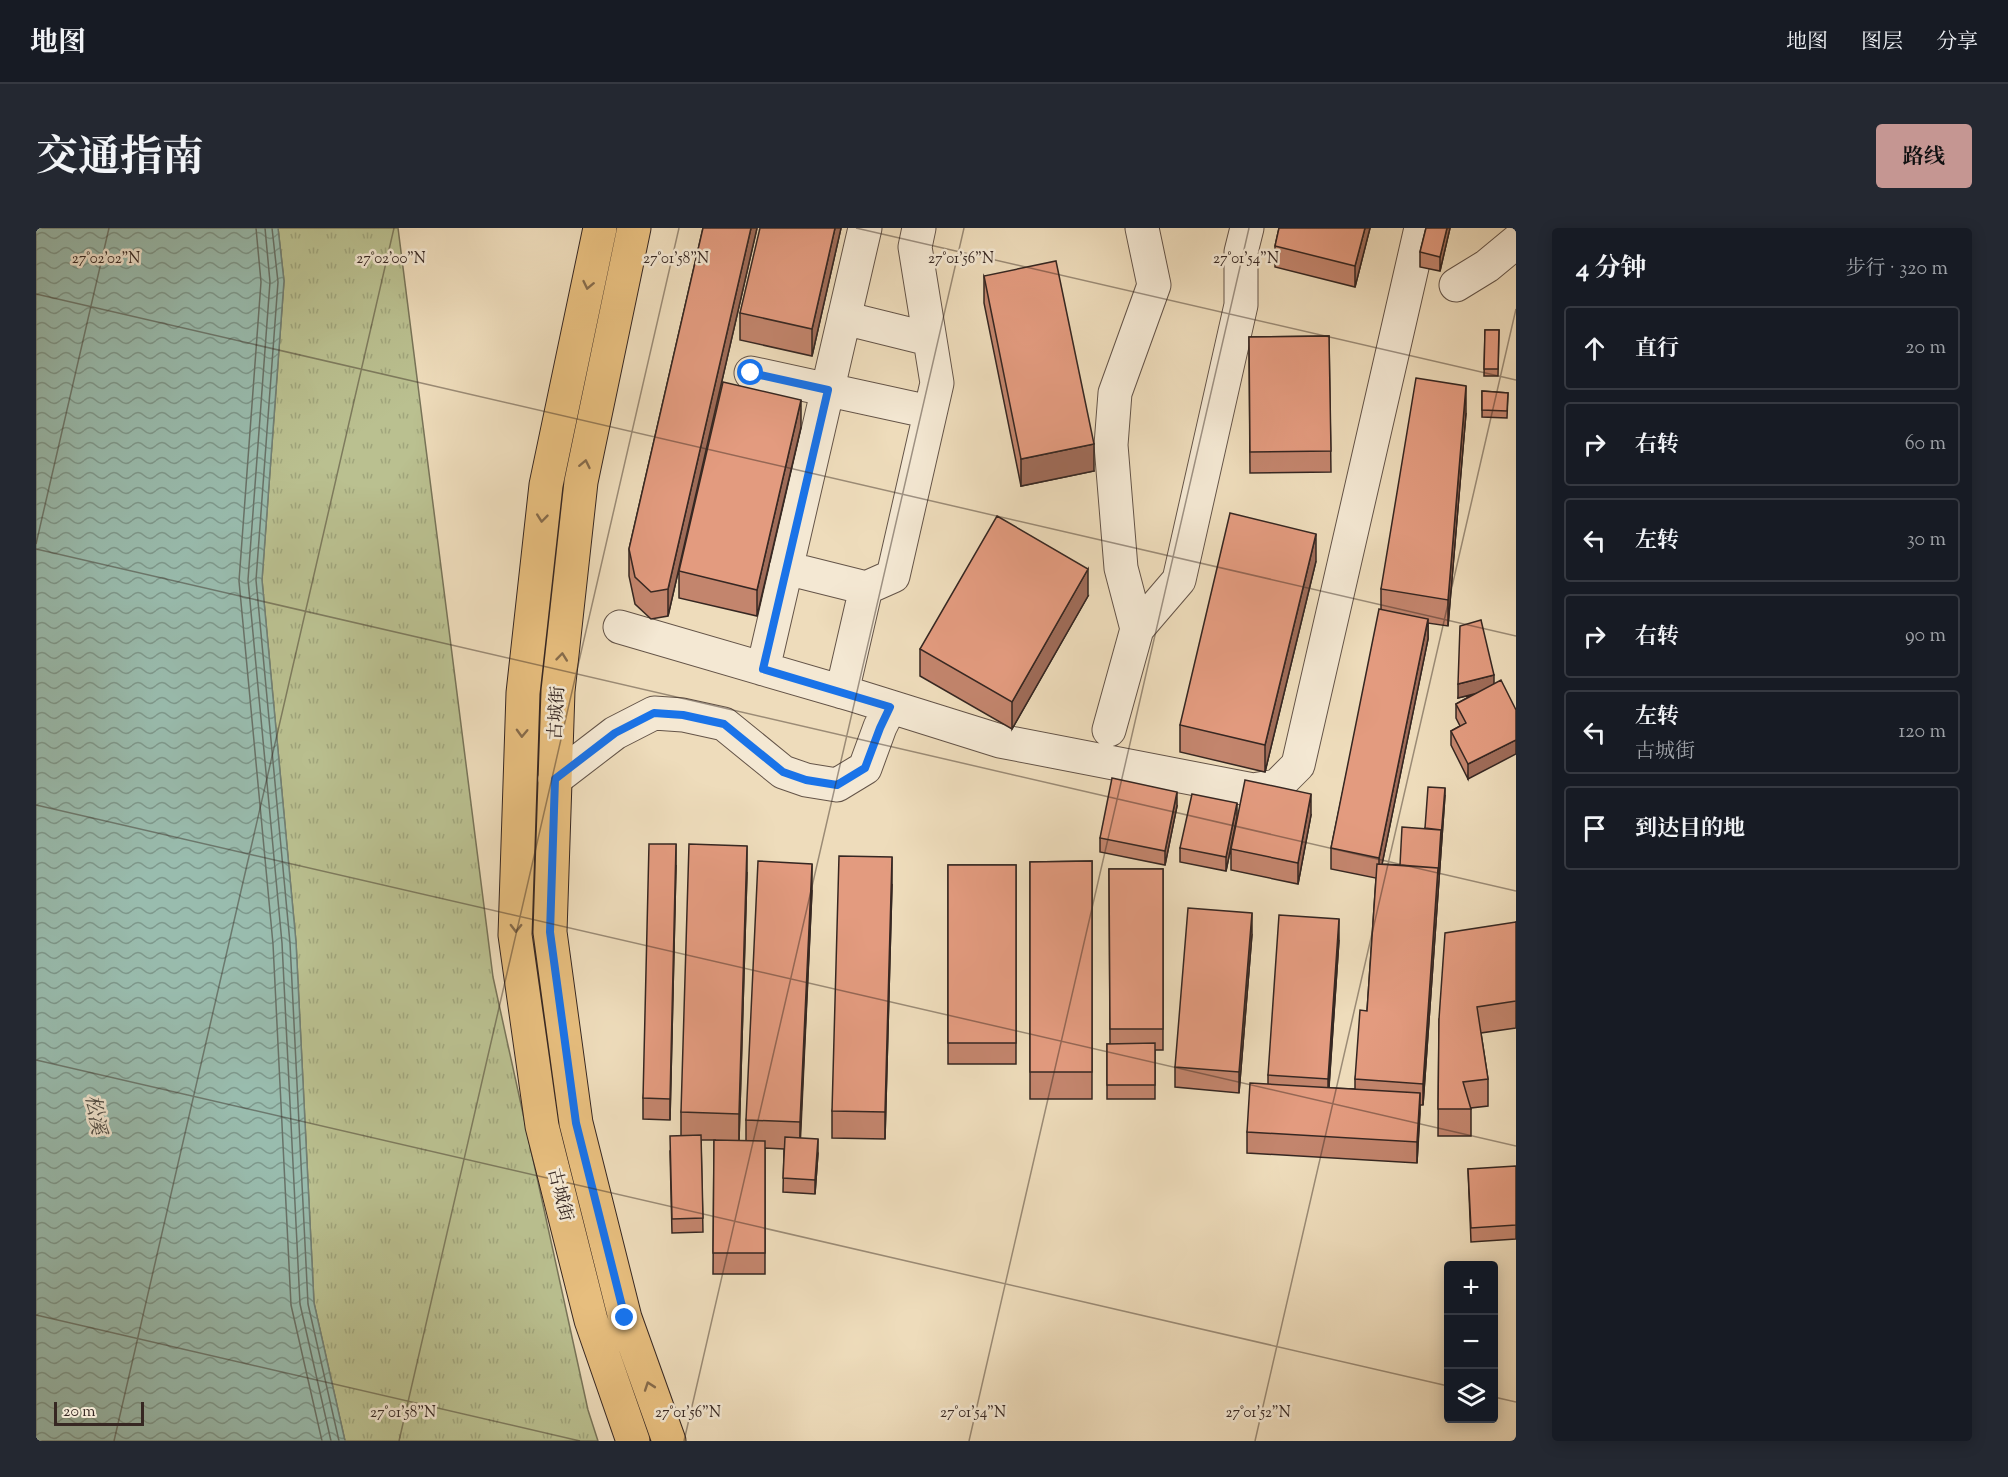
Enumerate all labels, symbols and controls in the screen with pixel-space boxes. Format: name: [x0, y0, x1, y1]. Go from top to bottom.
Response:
text: 地图: [30, 24, 86, 64]
text: 地图: [1786, 28, 1828, 58]
text: 图层: [1861, 28, 1903, 58]
text: 分享: [1936, 28, 1978, 58]
button: 路线: [1876, 124, 1972, 188]
text: 交通指南: [36, 130, 204, 190]
text: 27°02'02"N: [72, 249, 140, 270]
text: 27°02'00"N: [356, 249, 426, 270]
text: 27°01'58"N: [643, 249, 709, 270]
text: 27°01'56"N: [928, 249, 994, 270]
text: 27°01'54"N: [1213, 249, 1279, 270]
text: 4 分钟: [1576, 251, 1647, 288]
text: 步行 · 320 m: [1846, 255, 1948, 284]
one-way arrow: [582, 280, 595, 290]
icon: ahead: [1578, 332, 1611, 365]
text: 直行: [1635, 334, 1679, 366]
text: 20 m: [1905, 334, 1946, 363]
route start: [737, 359, 763, 385]
icon: right: [1578, 428, 1611, 461]
text: 右转: [1635, 430, 1679, 462]
text: 60 m: [1905, 430, 1946, 459]
one-way arrow: [578, 459, 591, 469]
one-way arrow: [536, 513, 549, 522]
icon: left: [1578, 524, 1611, 557]
text: 左转: [1635, 526, 1679, 558]
text: 30 m: [1907, 526, 1946, 555]
icon: right: [1578, 620, 1611, 653]
text: 右转: [1635, 622, 1679, 654]
text: 90 m: [1905, 622, 1946, 651]
one-way arrow: [555, 653, 567, 662]
street label: 古城街: [544, 685, 572, 741]
text: 左转: [1635, 702, 1679, 734]
icon: left: [1578, 716, 1611, 749]
text: 120 m: [1898, 718, 1946, 747]
one-way arrow: [516, 728, 528, 737]
text: 古城街: [1635, 738, 1695, 767]
icon: arrive: [1578, 812, 1611, 845]
text: 到达目的地: [1635, 814, 1745, 846]
one-way arrow: [510, 923, 522, 932]
water label: 松溪: [76, 1093, 112, 1139]
street label: 古城街: [540, 1166, 578, 1224]
map controls: [1444, 1261, 1498, 1423]
button: +: [1444, 1261, 1498, 1315]
route end: [611, 1304, 637, 1330]
button: −: [1444, 1315, 1498, 1369]
button: layers: [1444, 1369, 1498, 1423]
one-way arrow: [644, 1381, 657, 1392]
scale bar: [54, 1399, 144, 1426]
text: 20 m: [63, 1401, 96, 1424]
text: 27°01'58"N: [370, 1403, 436, 1424]
text: 27°01'56"N: [655, 1403, 721, 1424]
text: 27°01'54"N: [940, 1403, 1006, 1424]
text: 27°01'52"N: [1225, 1403, 1291, 1424]

